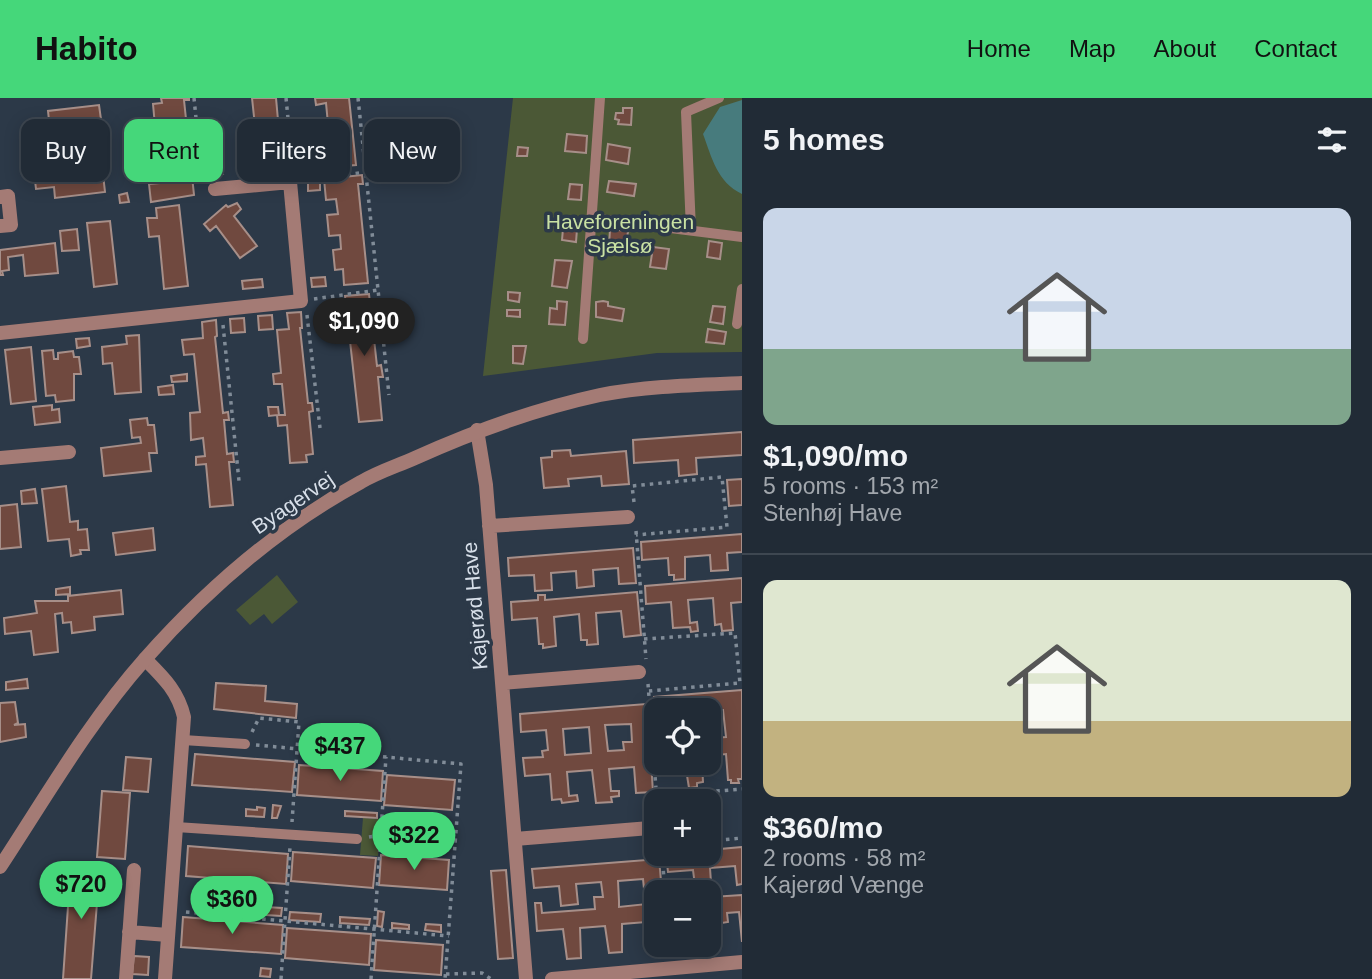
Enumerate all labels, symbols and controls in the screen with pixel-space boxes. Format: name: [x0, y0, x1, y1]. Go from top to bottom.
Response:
text: Habito: [35, 30, 138, 67]
text: Home: [967, 35, 1031, 62]
text: Map: [1069, 35, 1116, 62]
text: About: [1154, 35, 1216, 62]
text: Contact: [1254, 35, 1337, 62]
chip: Buy: [21, 119, 110, 182]
chip: Rent: [124, 119, 223, 182]
chip: Filters: [237, 119, 350, 182]
chip: New: [364, 119, 460, 182]
icon: filters: [1313, 121, 1351, 159]
text: 5 homes: [763, 123, 885, 156]
park label: Haveforeningen Sjælsø: [546, 210, 694, 257]
icon: home: [994, 254, 1120, 380]
pin: $1,090: [307, 299, 421, 358]
text: $1,090: [329, 308, 399, 334]
text: $1,090/mo: [763, 439, 908, 472]
street label: Byagervej: [248, 467, 338, 538]
text: 5 rooms · 153 m²: [763, 473, 938, 499]
text: Stenhøj Have: [763, 500, 902, 526]
street label: Kajerød Have: [457, 541, 492, 671]
icon: home: [994, 626, 1120, 752]
map controls: [644, 698, 721, 957]
button: locate: [644, 698, 721, 775]
pin: $437: [299, 724, 381, 783]
text: $437: [314, 733, 366, 759]
button: +: [644, 789, 721, 866]
text: $360/mo: [763, 811, 883, 844]
pin: $322: [373, 812, 455, 872]
text: $322: [388, 822, 440, 848]
text: 2 rooms · 58 m²: [763, 845, 925, 871]
pin: $720: [40, 862, 122, 921]
text: $720: [55, 871, 107, 897]
text: Kajerød Vænge: [763, 872, 924, 898]
pin: $360: [191, 876, 273, 936]
button: −: [644, 880, 721, 957]
text: $360: [206, 886, 258, 912]

